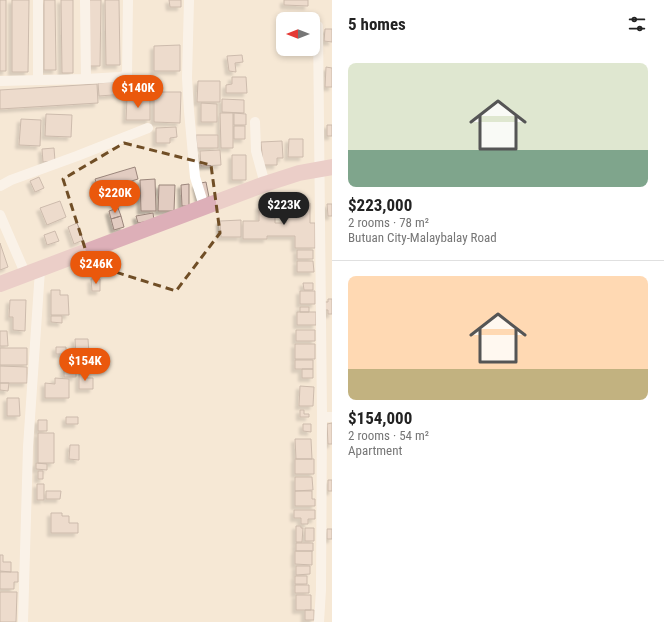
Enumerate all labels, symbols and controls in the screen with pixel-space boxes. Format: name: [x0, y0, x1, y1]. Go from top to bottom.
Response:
north arrow: [276, 12, 320, 56]
map controls: [276, 12, 320, 56]
icon: filters: [626, 13, 648, 35]
text: 5 homes: [348, 14, 406, 34]
pin: $140K: [110, 75, 166, 109]
text: $140K: [121, 80, 155, 95]
icon: home: [462, 89, 534, 161]
pin: $220K: [87, 180, 143, 214]
text: $220K: [98, 185, 132, 200]
pin: $223K: [256, 192, 312, 226]
text: $223,000: [348, 195, 412, 215]
text: $223K: [267, 197, 301, 212]
text: 2 rooms · 78 m²: [348, 215, 429, 230]
text: Butuan City-Malaybalay Road: [348, 230, 497, 245]
pin: $246K: [68, 251, 124, 285]
text: $246K: [79, 256, 113, 271]
icon: home: [462, 302, 534, 374]
pin: $154K: [57, 348, 113, 382]
text: $154K: [68, 353, 102, 368]
text: $154,000: [348, 408, 412, 428]
text: 2 rooms · 54 m²: [348, 428, 429, 443]
text: Apartment: [348, 443, 402, 458]

